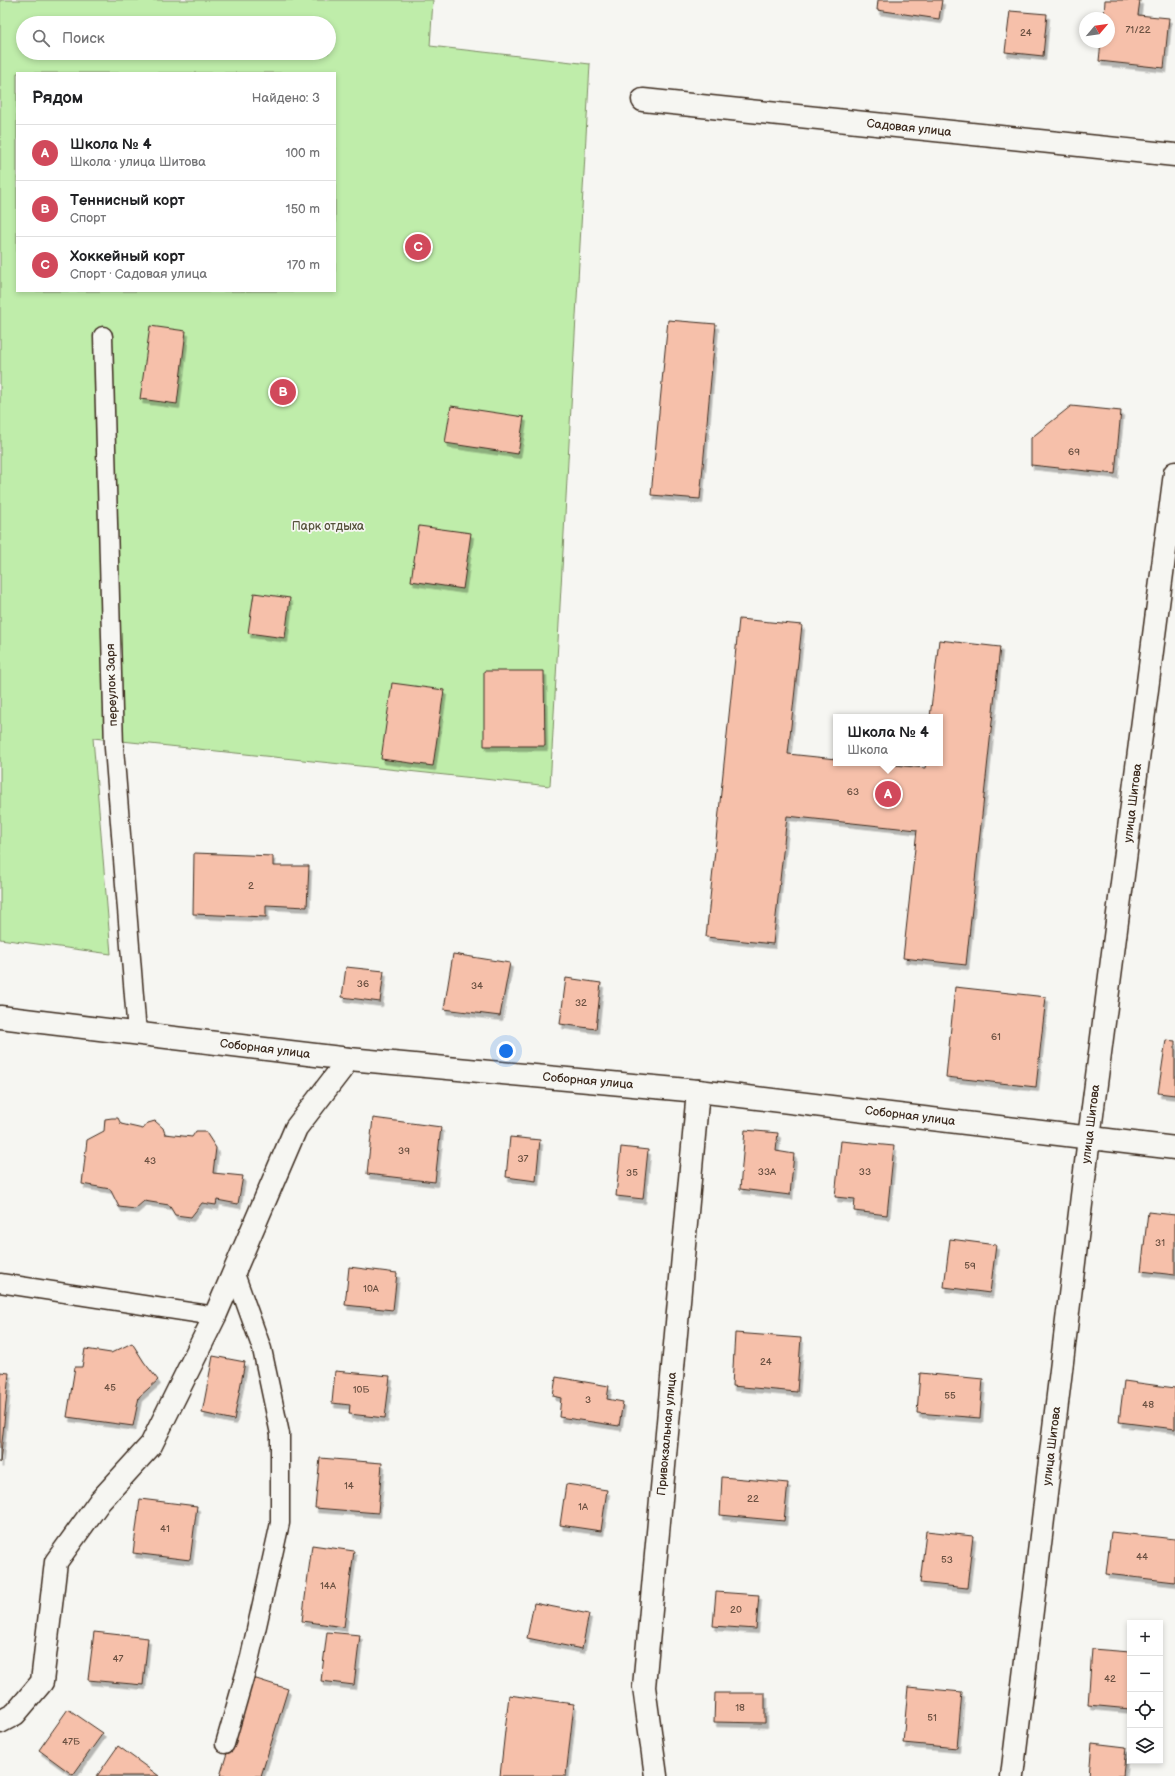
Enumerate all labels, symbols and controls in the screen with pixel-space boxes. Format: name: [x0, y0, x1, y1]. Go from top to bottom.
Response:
north arrow: [1079, 12, 1115, 48]
search box: [16, 16, 336, 60]
house number: 71/22: [1125, 24, 1151, 36]
icon: search: [30, 27, 52, 49]
house number: 24: [1020, 27, 1032, 39]
text: Поиск: [62, 29, 105, 48]
text: Рядом: [32, 88, 83, 108]
text: Найдено: 3: [252, 90, 320, 106]
street label: Садовая улица: [866, 116, 952, 140]
text: Школа № 4: [70, 135, 152, 154]
text: A: [41, 145, 49, 161]
text: 100 m: [285, 145, 320, 161]
text: Школа · улица Шитова: [70, 154, 206, 170]
text: Теннисный корт: [70, 191, 185, 210]
text: B: [40, 201, 50, 217]
text: 150 m: [286, 201, 320, 217]
text: Спорт: [70, 210, 106, 226]
pin: C: [405, 232, 431, 262]
text: Хоккейный корт: [70, 247, 185, 266]
text: C: [40, 257, 50, 273]
text: 170 m: [287, 257, 320, 273]
text: Спорт · Садовая улица: [70, 266, 207, 282]
pin: B: [270, 377, 296, 407]
house number: 69: [1068, 446, 1080, 458]
park label: Парк отдыха: [292, 519, 364, 534]
street label: переулок Заря: [103, 643, 121, 727]
popup: [833, 714, 943, 766]
text: Школа № 4: [847, 723, 929, 742]
text: Школа: [847, 742, 888, 758]
street label: улица Шитова: [1121, 763, 1145, 843]
pin: A: [875, 779, 901, 809]
house number: 63: [847, 786, 859, 798]
house number: 2: [248, 880, 254, 892]
house number: 36: [357, 978, 369, 990]
house number: 34: [471, 980, 483, 992]
house number: 32: [575, 997, 587, 1009]
house number: 61: [991, 1031, 1001, 1043]
street label: Соборная улица: [219, 1036, 311, 1062]
your location: [496, 1041, 516, 1061]
street label: Соборная улица: [542, 1070, 634, 1092]
street label: улица Шитова: [1079, 1084, 1103, 1164]
street label: Соборная улица: [864, 1103, 956, 1129]
house number: 39: [398, 1145, 410, 1157]
house number: 37: [517, 1153, 529, 1165]
house number: 43: [144, 1155, 156, 1167]
house number: 33А: [758, 1166, 777, 1178]
house number: 33: [859, 1166, 871, 1178]
house number: 35: [626, 1167, 638, 1179]
house number: 31: [1155, 1237, 1165, 1249]
house number: 59: [964, 1260, 976, 1272]
house number: 10А: [363, 1283, 380, 1295]
house number: 24: [760, 1356, 772, 1368]
street label: Привокзальная улица: [654, 1372, 680, 1496]
house number: 45: [104, 1382, 116, 1394]
house number: 10Б: [353, 1384, 369, 1396]
house number: 55: [944, 1390, 956, 1402]
house number: 3: [585, 1394, 591, 1406]
house number: 48: [1142, 1399, 1154, 1411]
street label: улица Шитова: [1040, 1406, 1064, 1486]
house number: 14: [344, 1480, 354, 1492]
house number: 22: [747, 1493, 759, 1505]
house number: 1А: [578, 1501, 589, 1513]
house number: 41: [160, 1523, 170, 1535]
house number: 44: [1136, 1551, 1148, 1563]
house number: 53: [941, 1554, 953, 1566]
house number: 14А: [320, 1580, 337, 1592]
house number: 20: [730, 1604, 742, 1616]
map controls: [1127, 1620, 1163, 1764]
button: +: [1127, 1620, 1163, 1656]
house number: 47: [112, 1653, 124, 1665]
button: −: [1127, 1656, 1163, 1692]
house number: 42: [1104, 1673, 1116, 1685]
button: locate: [1127, 1692, 1163, 1728]
house number: 18: [735, 1702, 745, 1714]
house number: 51: [927, 1712, 937, 1724]
button: layers: [1127, 1728, 1163, 1764]
house number: 47Б: [62, 1736, 80, 1748]

